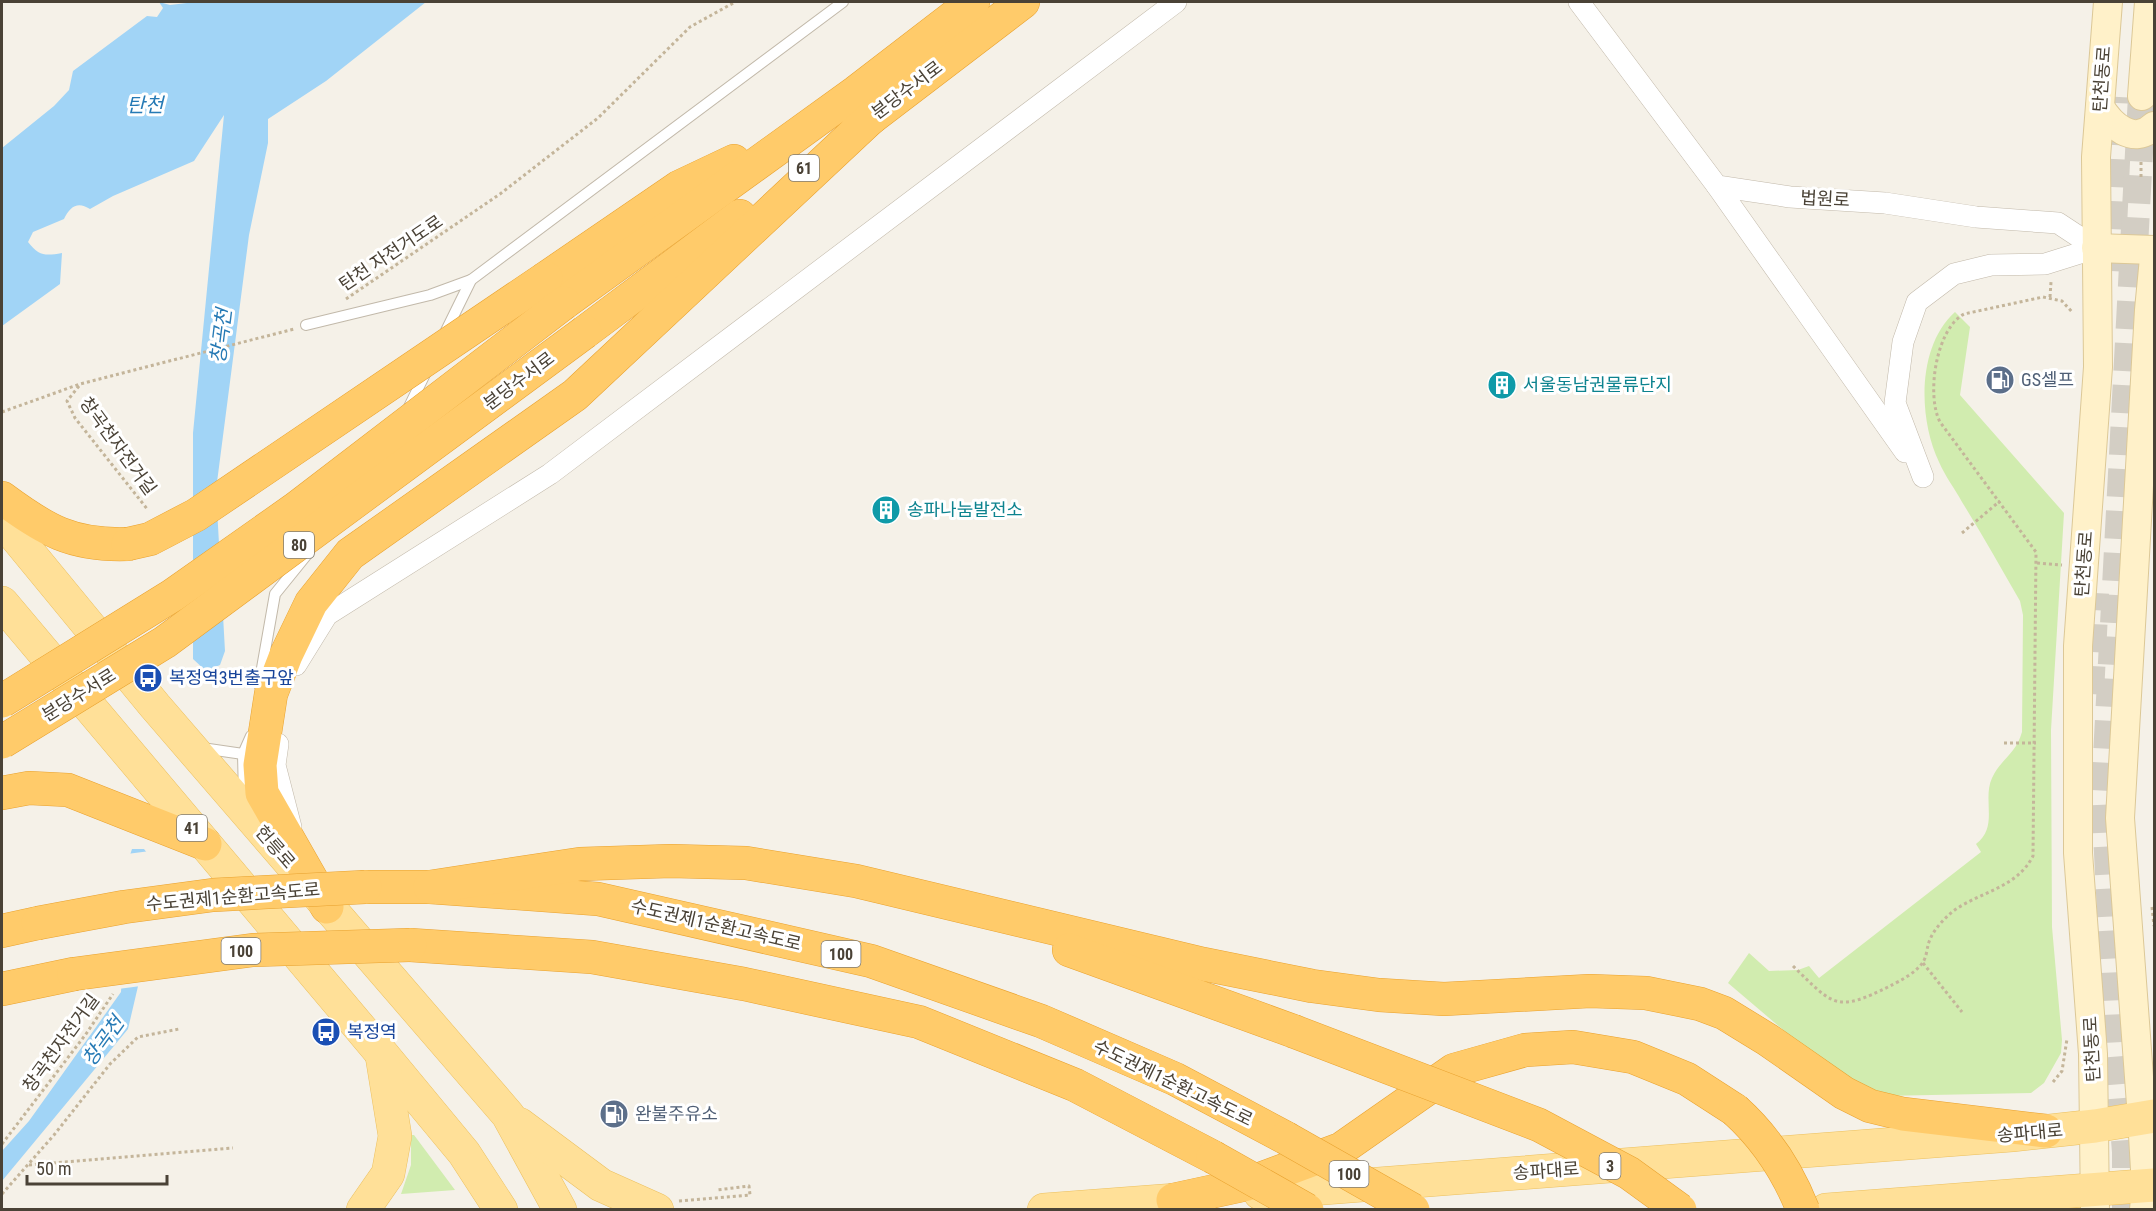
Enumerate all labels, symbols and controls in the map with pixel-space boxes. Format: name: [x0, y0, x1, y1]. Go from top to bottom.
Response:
street label: 탄천동로: [2089, 45, 2114, 113]
street label: 분당수서로: [867, 56, 946, 123]
water label: 탄천: [127, 93, 166, 117]
road number: 61: [789, 155, 819, 181]
street label: 법원로: [1800, 187, 1850, 210]
street label: 탄천 자전거도로: [335, 210, 446, 295]
water label: 창곡천: [206, 305, 237, 365]
street label: 분당수서로: [479, 347, 558, 414]
fuel station icon: GS셀프: [1984, 364, 2016, 396]
building icon: 서울동남권물류단지: [1486, 369, 1518, 401]
place label: GS셀프: [2021, 369, 2074, 390]
place label: 서울동남권물류단지: [1523, 374, 1672, 395]
street label: 창곡천자전거길: [76, 393, 161, 499]
building icon: 송파나눔발전소: [870, 494, 902, 526]
place label: 송파나눔발전소: [907, 499, 1023, 520]
street label: 탄천동로: [2071, 530, 2096, 598]
road number: 80: [284, 532, 314, 558]
bus stop icon: 복정역3번출구앞: [132, 662, 164, 694]
street label: 분당수서로: [38, 664, 119, 725]
place label: 복정역3번출구앞: [169, 667, 294, 688]
road number: 41: [177, 815, 207, 841]
street label: 헌릉로: [251, 821, 300, 872]
street label: 수도권제1순환고속도로: [145, 878, 321, 915]
street label: 수도권제1순환고속도로: [629, 895, 803, 954]
road number: 100: [222, 938, 260, 964]
road number: 100: [822, 941, 860, 967]
street label: 창곡천자전거길: [18, 990, 103, 1096]
water label: 창곡천: [77, 1010, 130, 1070]
street label: 탄천동로: [2079, 1015, 2104, 1083]
bus stop icon: 복정역: [310, 1016, 342, 1048]
place label: 복정역: [347, 1021, 397, 1042]
street label: 수도권제1순환고속도로: [1090, 1035, 1256, 1130]
fuel station icon: 완불주유소: [598, 1098, 630, 1130]
place label: 완불주유소: [635, 1103, 718, 1124]
street label: 송파대로: [1996, 1119, 2064, 1146]
scale bar: [27, 1148, 166, 1186]
road number: 3: [1600, 1153, 1620, 1179]
text: 50 m: [36, 1158, 71, 1179]
street label: 송파대로: [1512, 1158, 1580, 1183]
road number: 100: [1330, 1161, 1368, 1187]

